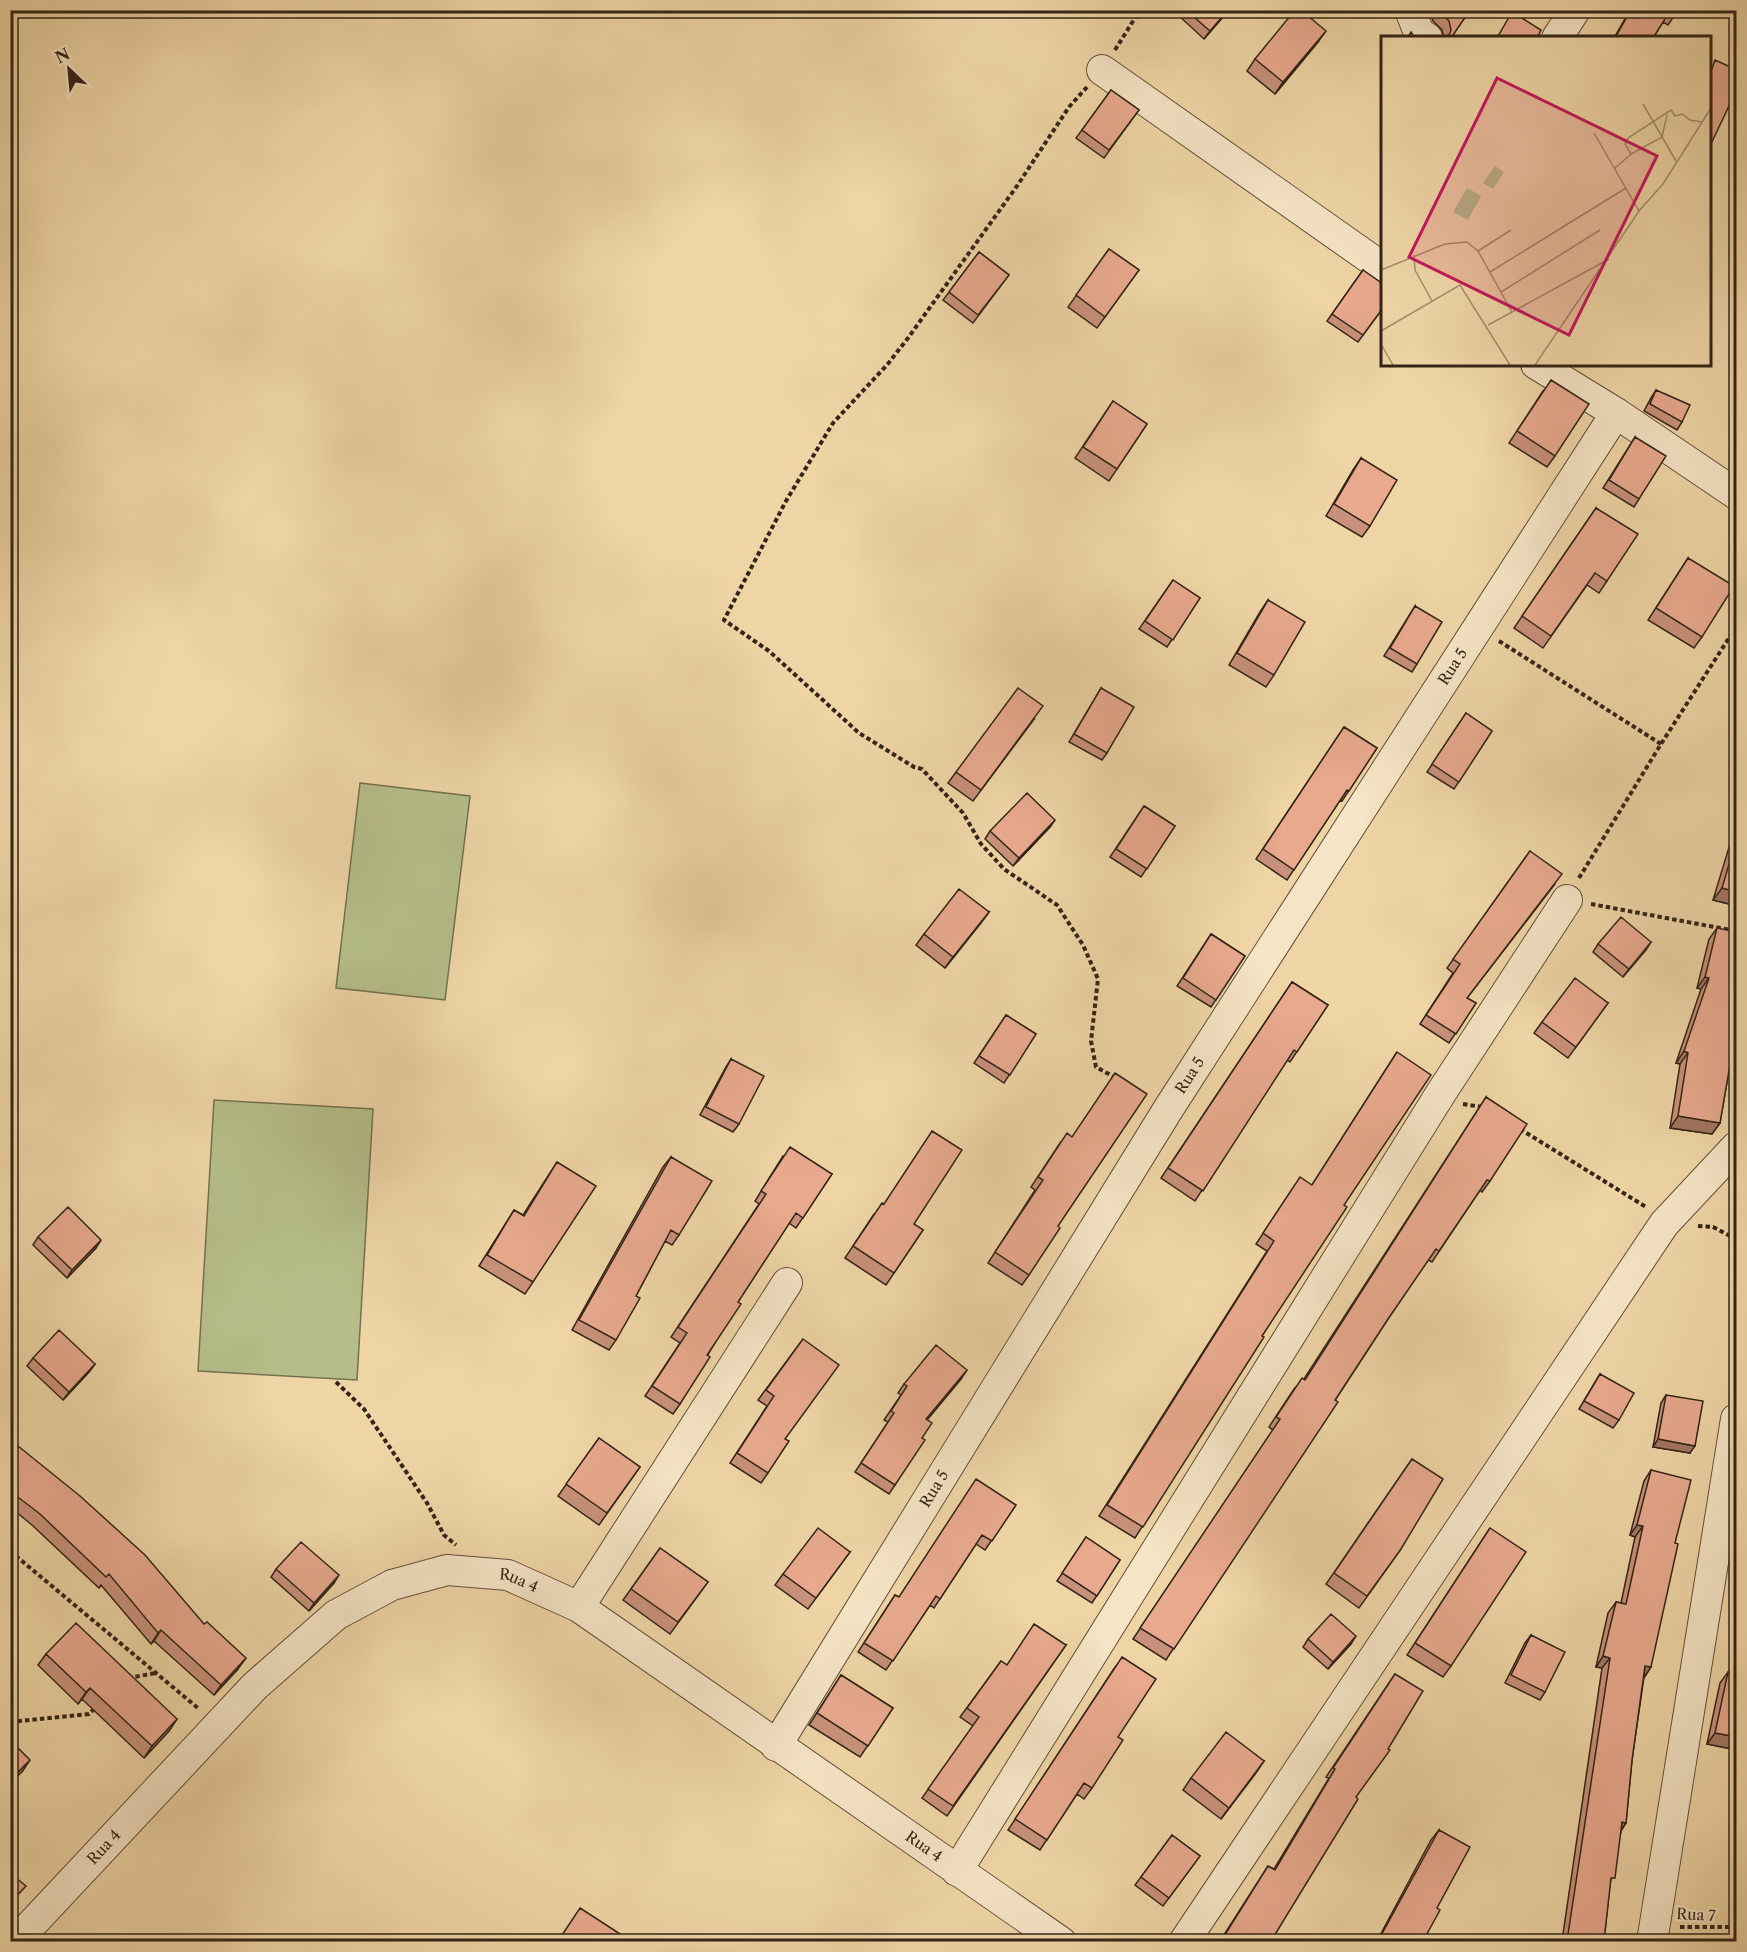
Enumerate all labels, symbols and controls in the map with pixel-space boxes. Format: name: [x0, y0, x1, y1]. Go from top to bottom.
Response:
inset map: [1381, 36, 1711, 366]
north arrow: [39, 39, 99, 99]
text: N: [52, 43, 73, 68]
street label: Rua 5: [1434, 644, 1471, 688]
street label: Rua 5: [1171, 1053, 1208, 1097]
street label: Rua 5: [915, 1467, 953, 1511]
street label: Rua 4: [499, 1564, 541, 1596]
street label: Rua 4: [83, 1826, 124, 1868]
street label: Rua 4: [902, 1827, 946, 1866]
street label: Rua 7: [1676, 1904, 1717, 1925]

